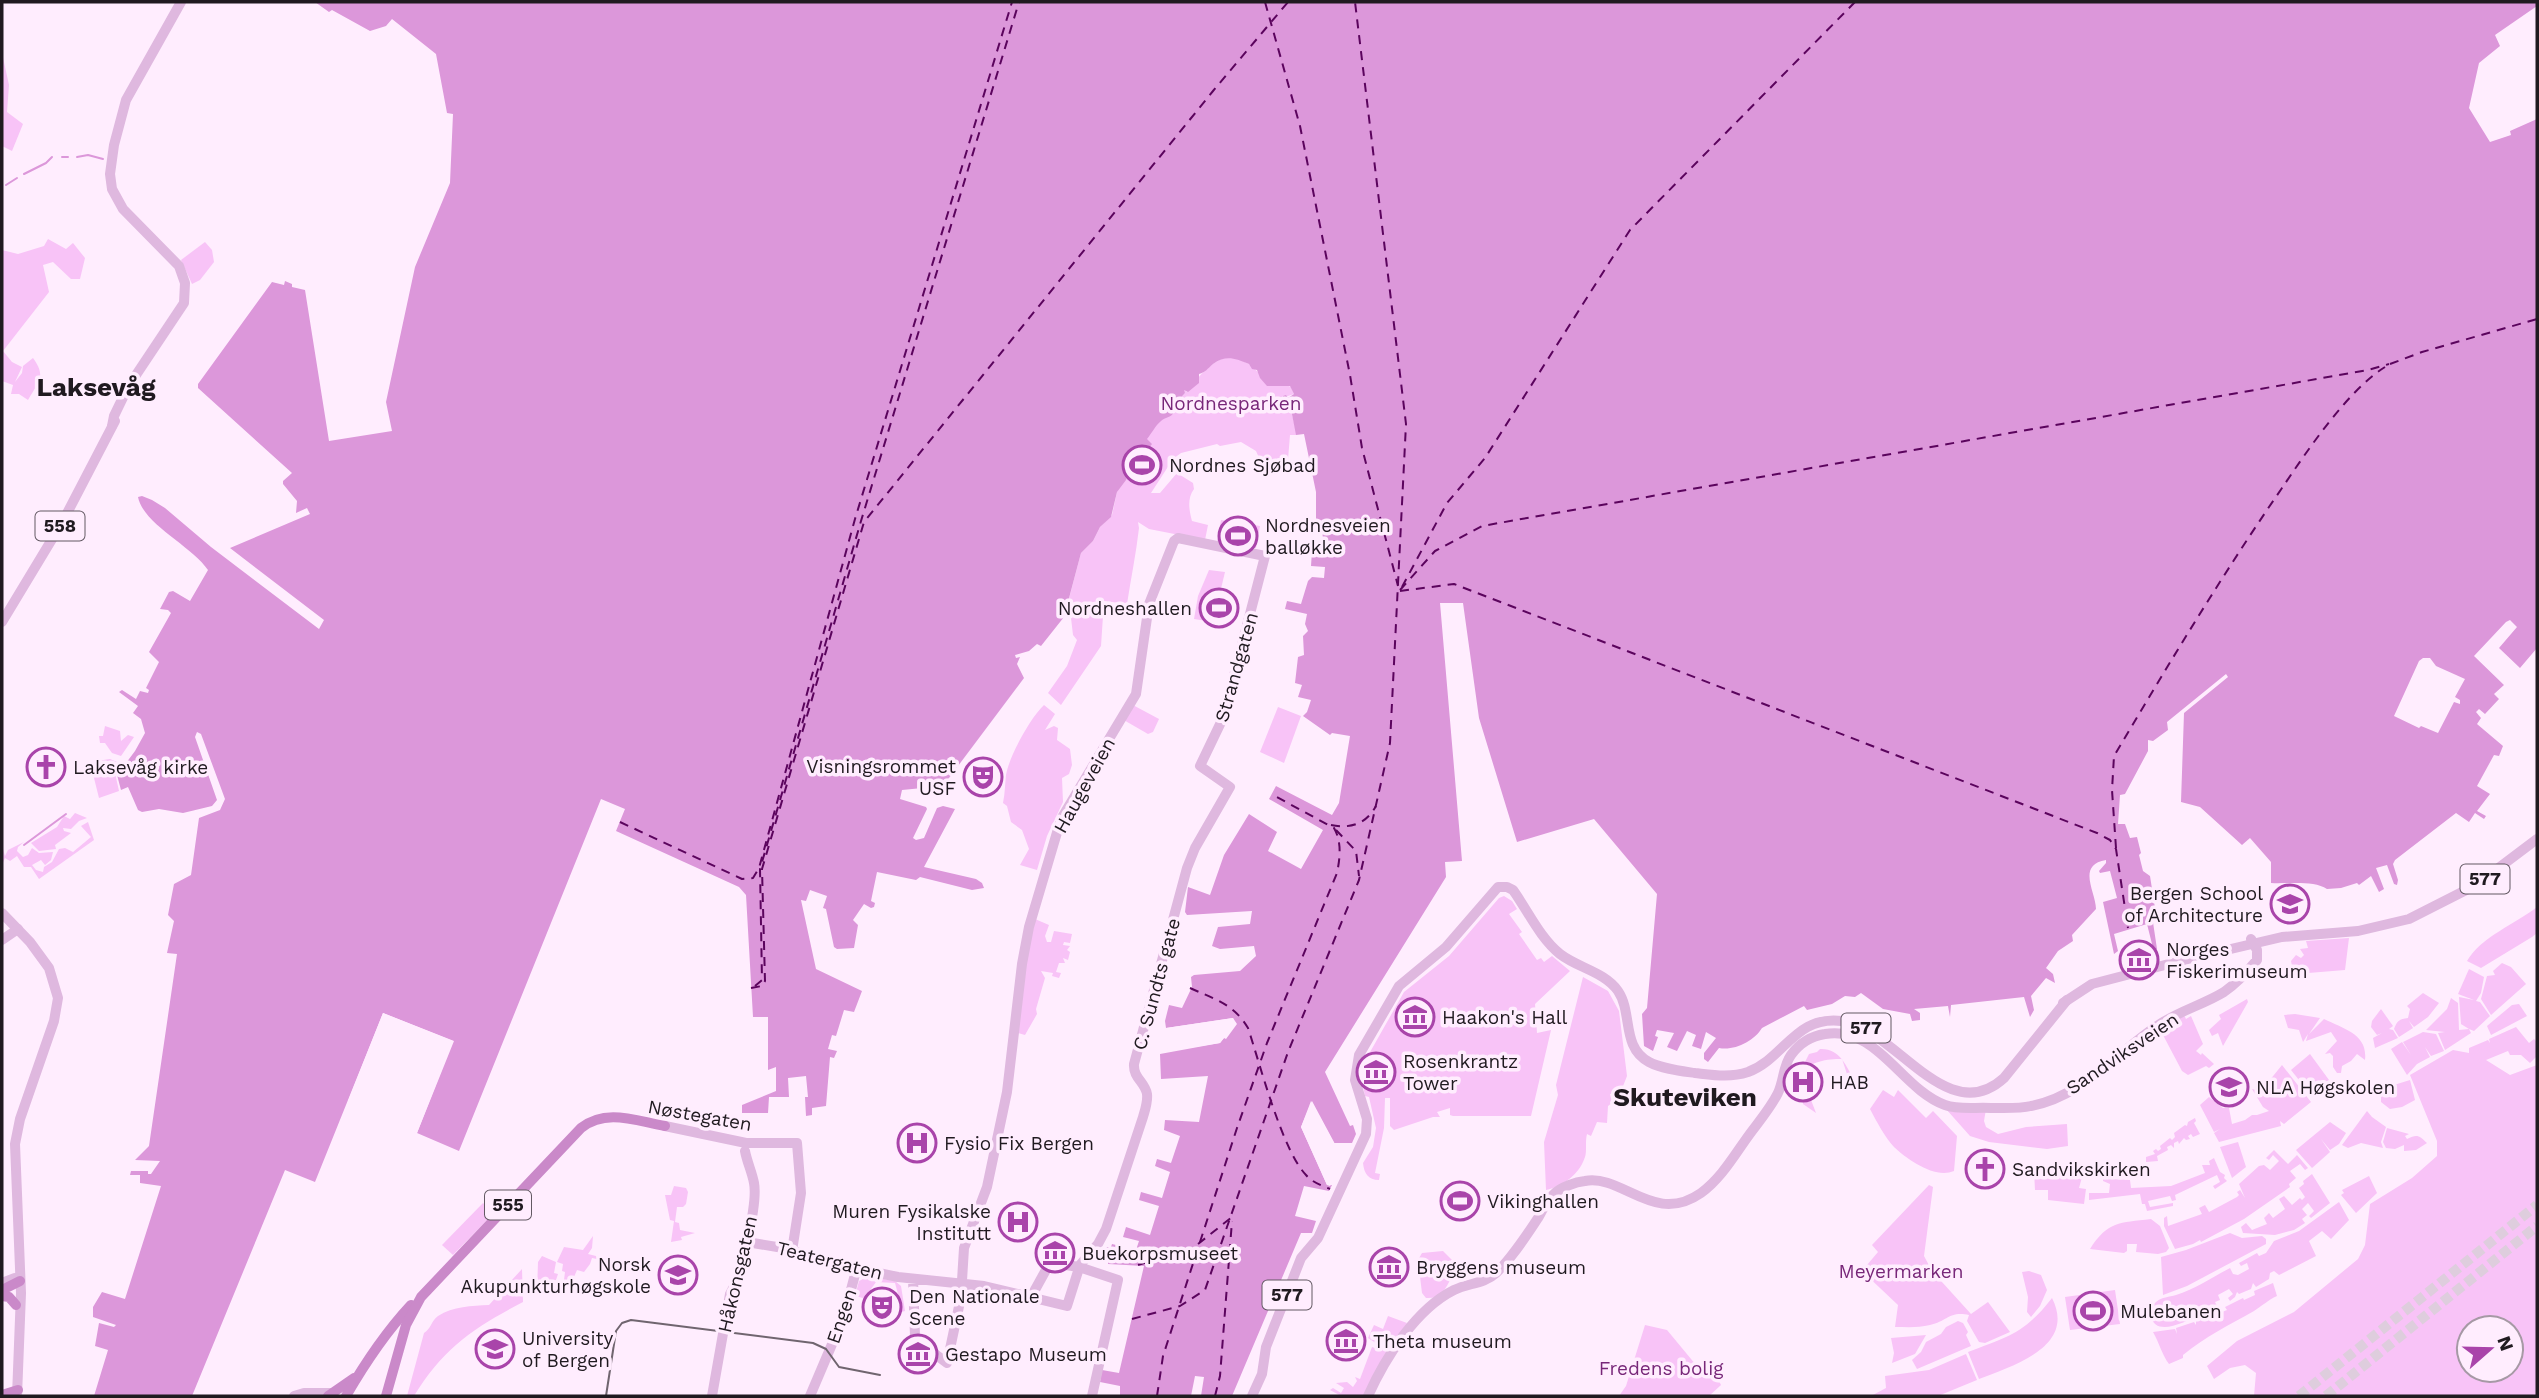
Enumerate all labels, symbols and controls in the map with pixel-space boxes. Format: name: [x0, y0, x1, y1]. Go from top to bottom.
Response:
district label: Laksevåg: [36, 372, 156, 402]
park label: Nordnesparken: [1161, 392, 1301, 415]
sports icon: Nordnes Sjøbad: [1121, 444, 1163, 486]
place label: Nordnes Sjøbad: [1169, 454, 1316, 477]
road number: 558: [36, 512, 84, 540]
place label: Nordnesveien balløkke: [1265, 514, 1391, 559]
sports icon: Nordnesveien balløkke: [1217, 515, 1259, 557]
sports icon: Nordneshallen: [1198, 587, 1240, 629]
place label: Nordneshallen: [1058, 597, 1192, 620]
street label: Strandgaten: [1210, 610, 1263, 725]
street label: Haugeveien: [1049, 733, 1120, 837]
church icon: Laksevåg kirke: [25, 746, 67, 788]
place label: Visningsrommet USF: [806, 755, 956, 800]
place label: Laksevåg kirke: [73, 756, 208, 779]
theatre icon: Visningsrommet USF: [962, 756, 1004, 798]
road number: 577: [2460, 864, 2510, 894]
place label: Bergen School of Architecture: [2124, 882, 2263, 927]
school or university icon: Bergen School of Architecture: [2269, 883, 2311, 925]
street label: C. Sundts gate: [1128, 916, 1185, 1053]
place label: Norges Fiskerimuseum: [2166, 938, 2308, 983]
museum icon: Norges Fiskerimuseum: [2118, 939, 2160, 981]
museum icon: Haakon's Hall: [1394, 996, 1436, 1038]
place label: Haakon's Hall: [1442, 1006, 1568, 1029]
street label: Sandviksveien: [2062, 1007, 2183, 1099]
road number: 577: [1842, 1014, 1890, 1042]
place label: Rosenkrantz Tower: [1403, 1050, 1518, 1095]
museum icon: Rosenkrantz Tower: [1355, 1051, 1397, 1093]
hospital icon: HAB: [1782, 1061, 1824, 1103]
school or university icon: NLA Høgskolen: [2208, 1066, 2250, 1108]
place label: HAB: [1830, 1071, 1869, 1094]
place label: NLA Høgskolen: [2256, 1076, 2395, 1099]
district label: Skuteviken: [1613, 1082, 1757, 1112]
street label: Nøstegaten: [646, 1095, 754, 1136]
hospital icon: Fysio Fix Bergen: [896, 1122, 938, 1164]
place label: Fysio Fix Bergen: [944, 1132, 1094, 1155]
church icon: Sandvikskirken: [1964, 1148, 2006, 1190]
place label: Sandvikskirken: [2012, 1158, 2151, 1181]
sports icon: Vikinghallen: [1439, 1180, 1481, 1222]
road number: 555: [485, 1190, 531, 1220]
place label: Vikinghallen: [1487, 1190, 1599, 1213]
place label: Muren Fysikalske Institutt: [832, 1200, 991, 1245]
hospital icon: Muren Fysikalske Institutt: [997, 1201, 1039, 1243]
street label: Håkonsgaten: [713, 1213, 762, 1335]
museum icon: Buekorpsmuseet: [1034, 1232, 1076, 1274]
street label: Teatergaten: [775, 1236, 885, 1285]
place label: Buekorpsmuseet: [1082, 1242, 1238, 1265]
museum icon: Bryggens museum: [1368, 1246, 1410, 1288]
place label: Norsk Akupunkturhøgskole: [460, 1253, 651, 1298]
school or university icon: Norsk Akupunkturhøgskole: [657, 1254, 699, 1296]
place label: Bryggens museum: [1416, 1256, 1586, 1279]
park label: Meyermarken: [1839, 1260, 1963, 1283]
road number: 577: [1262, 1280, 1312, 1310]
place label: Den Nationale Scene: [909, 1285, 1040, 1330]
street label: Engen: [821, 1286, 862, 1347]
theatre icon: Den Nationale Scene: [861, 1286, 903, 1328]
sports icon: Mulebanen: [2072, 1290, 2114, 1332]
place label: Mulebanen: [2120, 1300, 2222, 1323]
north arrow: [2455, 1314, 2525, 1384]
museum icon: Theta museum: [1325, 1320, 1367, 1362]
place label: University of Bergen: [522, 1327, 613, 1372]
school or university icon: University of Bergen: [474, 1328, 516, 1370]
place label: Theta museum: [1373, 1330, 1512, 1353]
museum icon: Gestapo Museum: [897, 1333, 939, 1375]
text: N: [2492, 1333, 2519, 1354]
place label: Gestapo Museum: [945, 1343, 1107, 1366]
park label: Fredens bolig: [1599, 1357, 1724, 1380]

